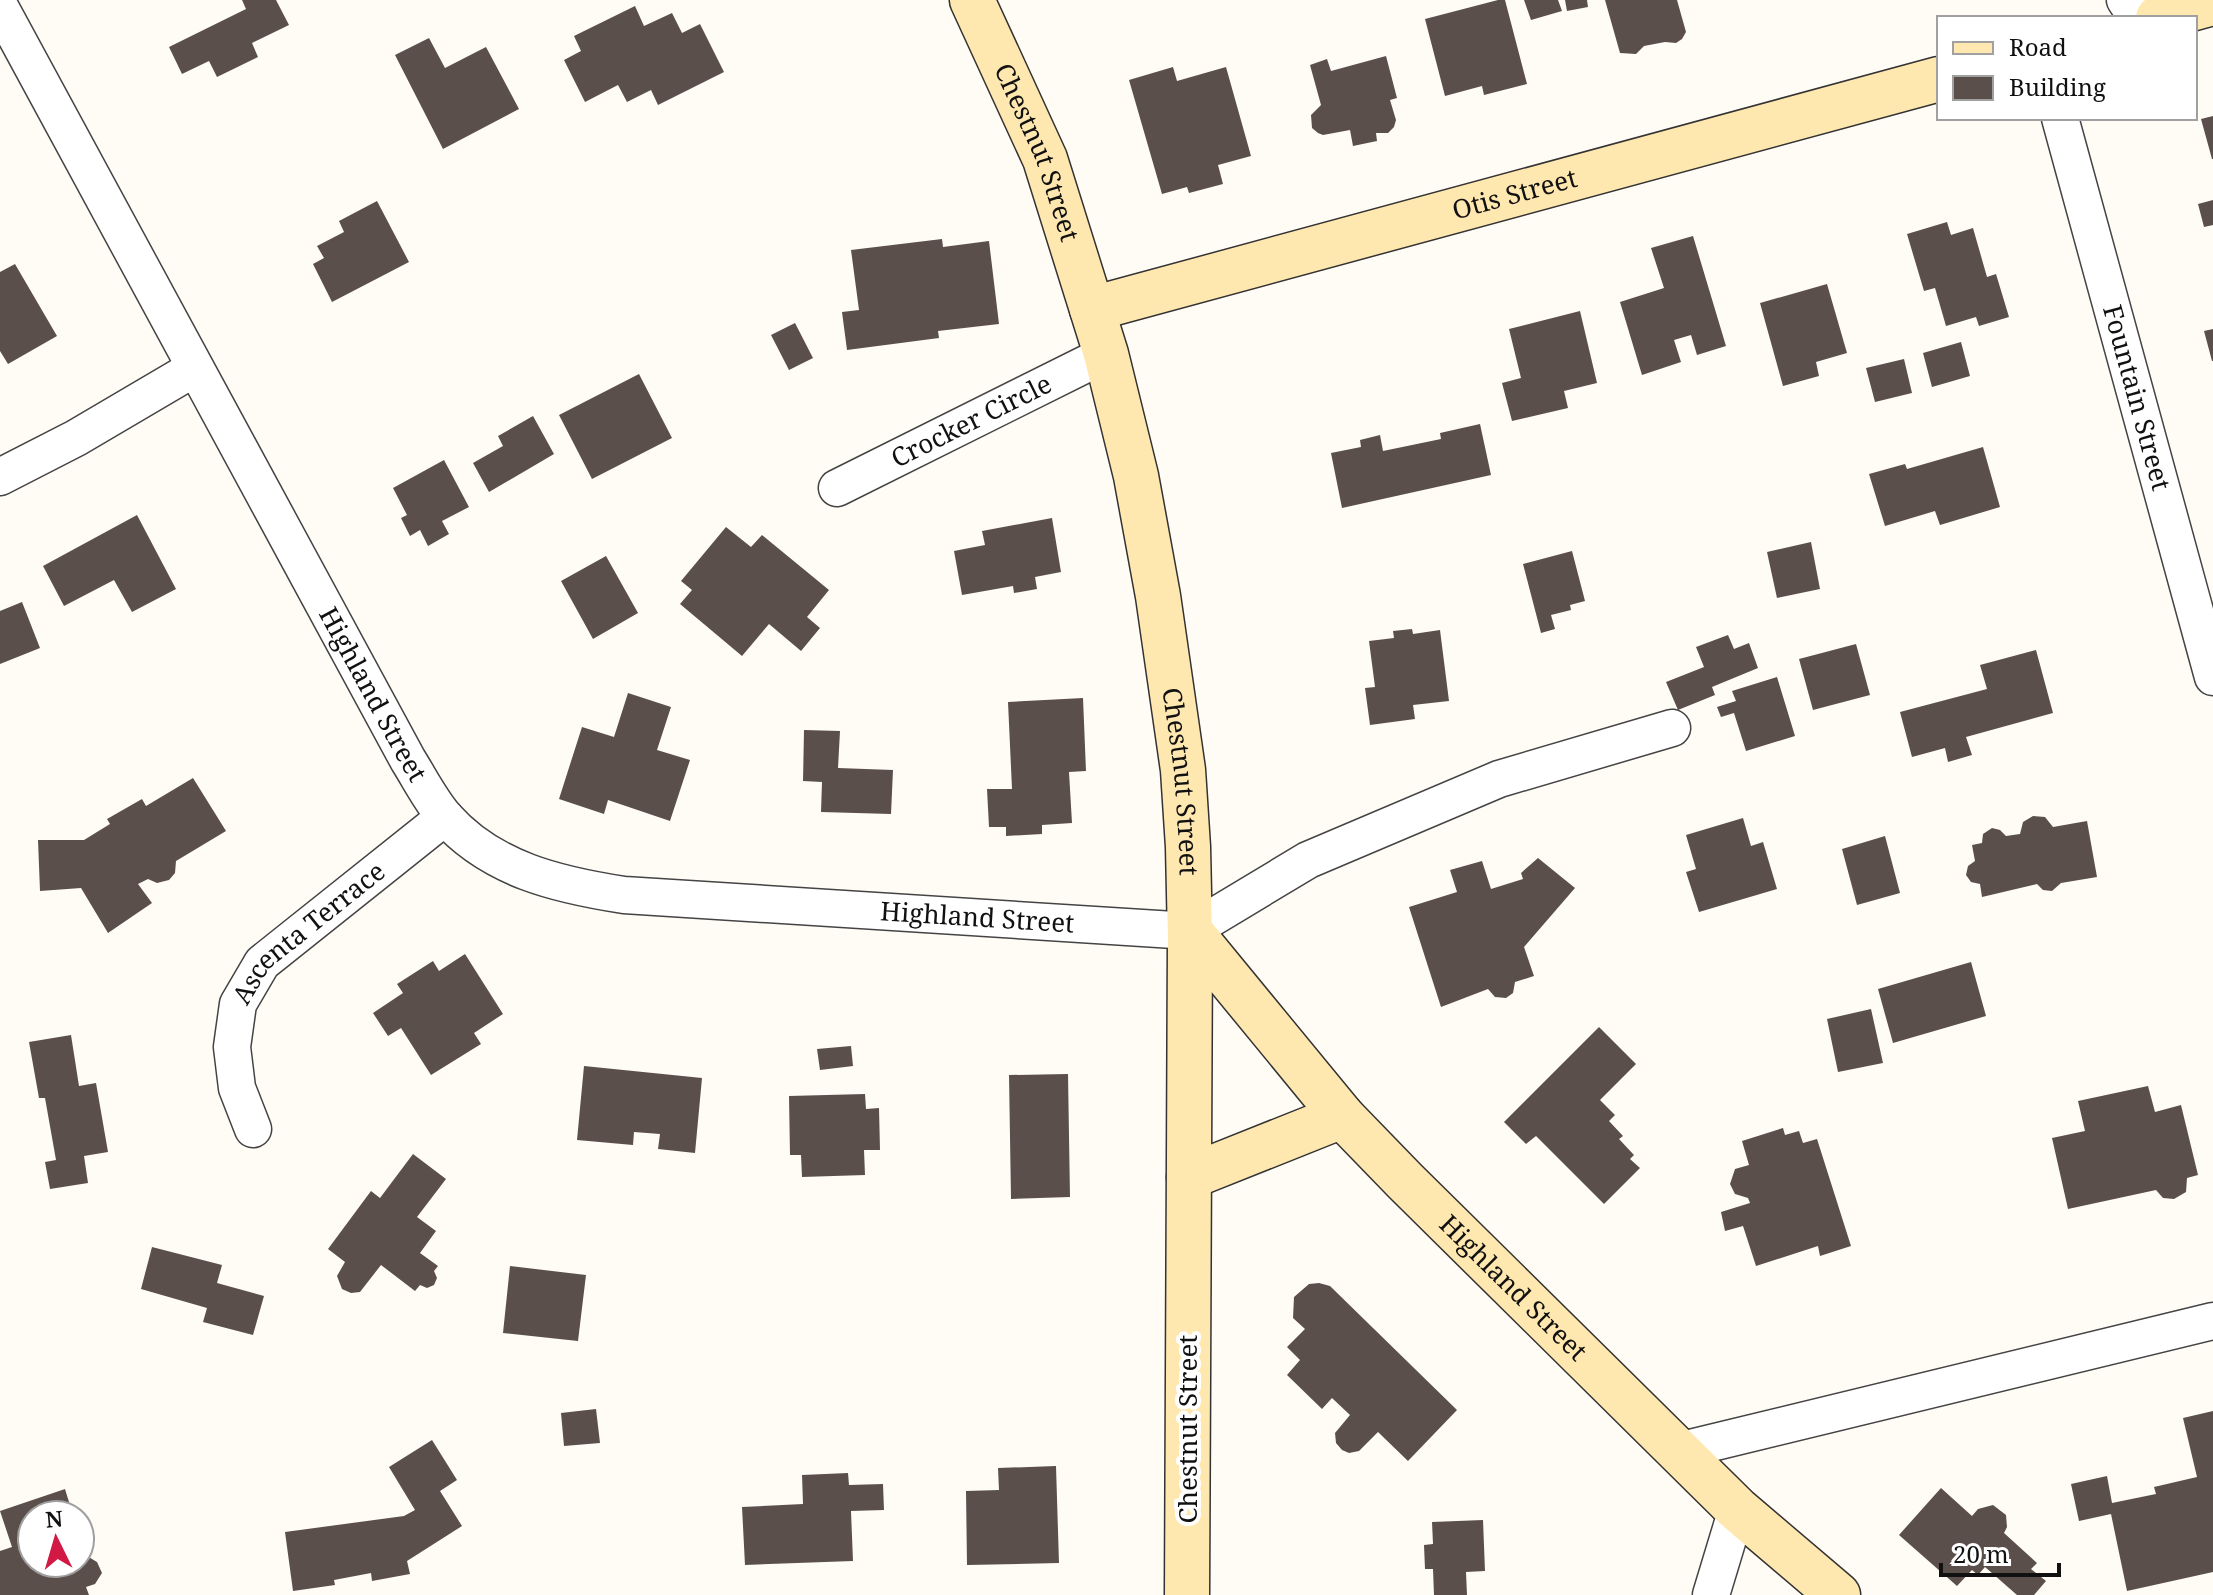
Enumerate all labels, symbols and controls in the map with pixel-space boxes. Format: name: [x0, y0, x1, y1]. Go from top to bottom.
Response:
legend: [1937, 16, 2197, 120]
text: Road: [2009, 30, 2067, 63]
street label: Chestnut Street: [986, 57, 1089, 246]
text: Building: [2009, 70, 2106, 103]
street label: Otis Street: [1448, 159, 1581, 227]
street label: Fountain Street: [2095, 301, 2180, 494]
street label: Crocker Circle: [884, 365, 1057, 475]
street label: Highland Street: [311, 600, 436, 788]
street label: Chestnut Street: [1154, 685, 1208, 876]
street label: Ascenta Terrace: [223, 853, 392, 1011]
street label: Highland Street: [879, 892, 1075, 941]
street label: Highland Street: [1432, 1206, 1596, 1368]
street label: Chestnut Street: [1169, 1335, 1205, 1523]
north arrow: [16, 1499, 96, 1579]
text: N: [44, 1502, 64, 1534]
scale bar: [1941, 1527, 2059, 1577]
text: 20 m: [1953, 1537, 2009, 1570]

